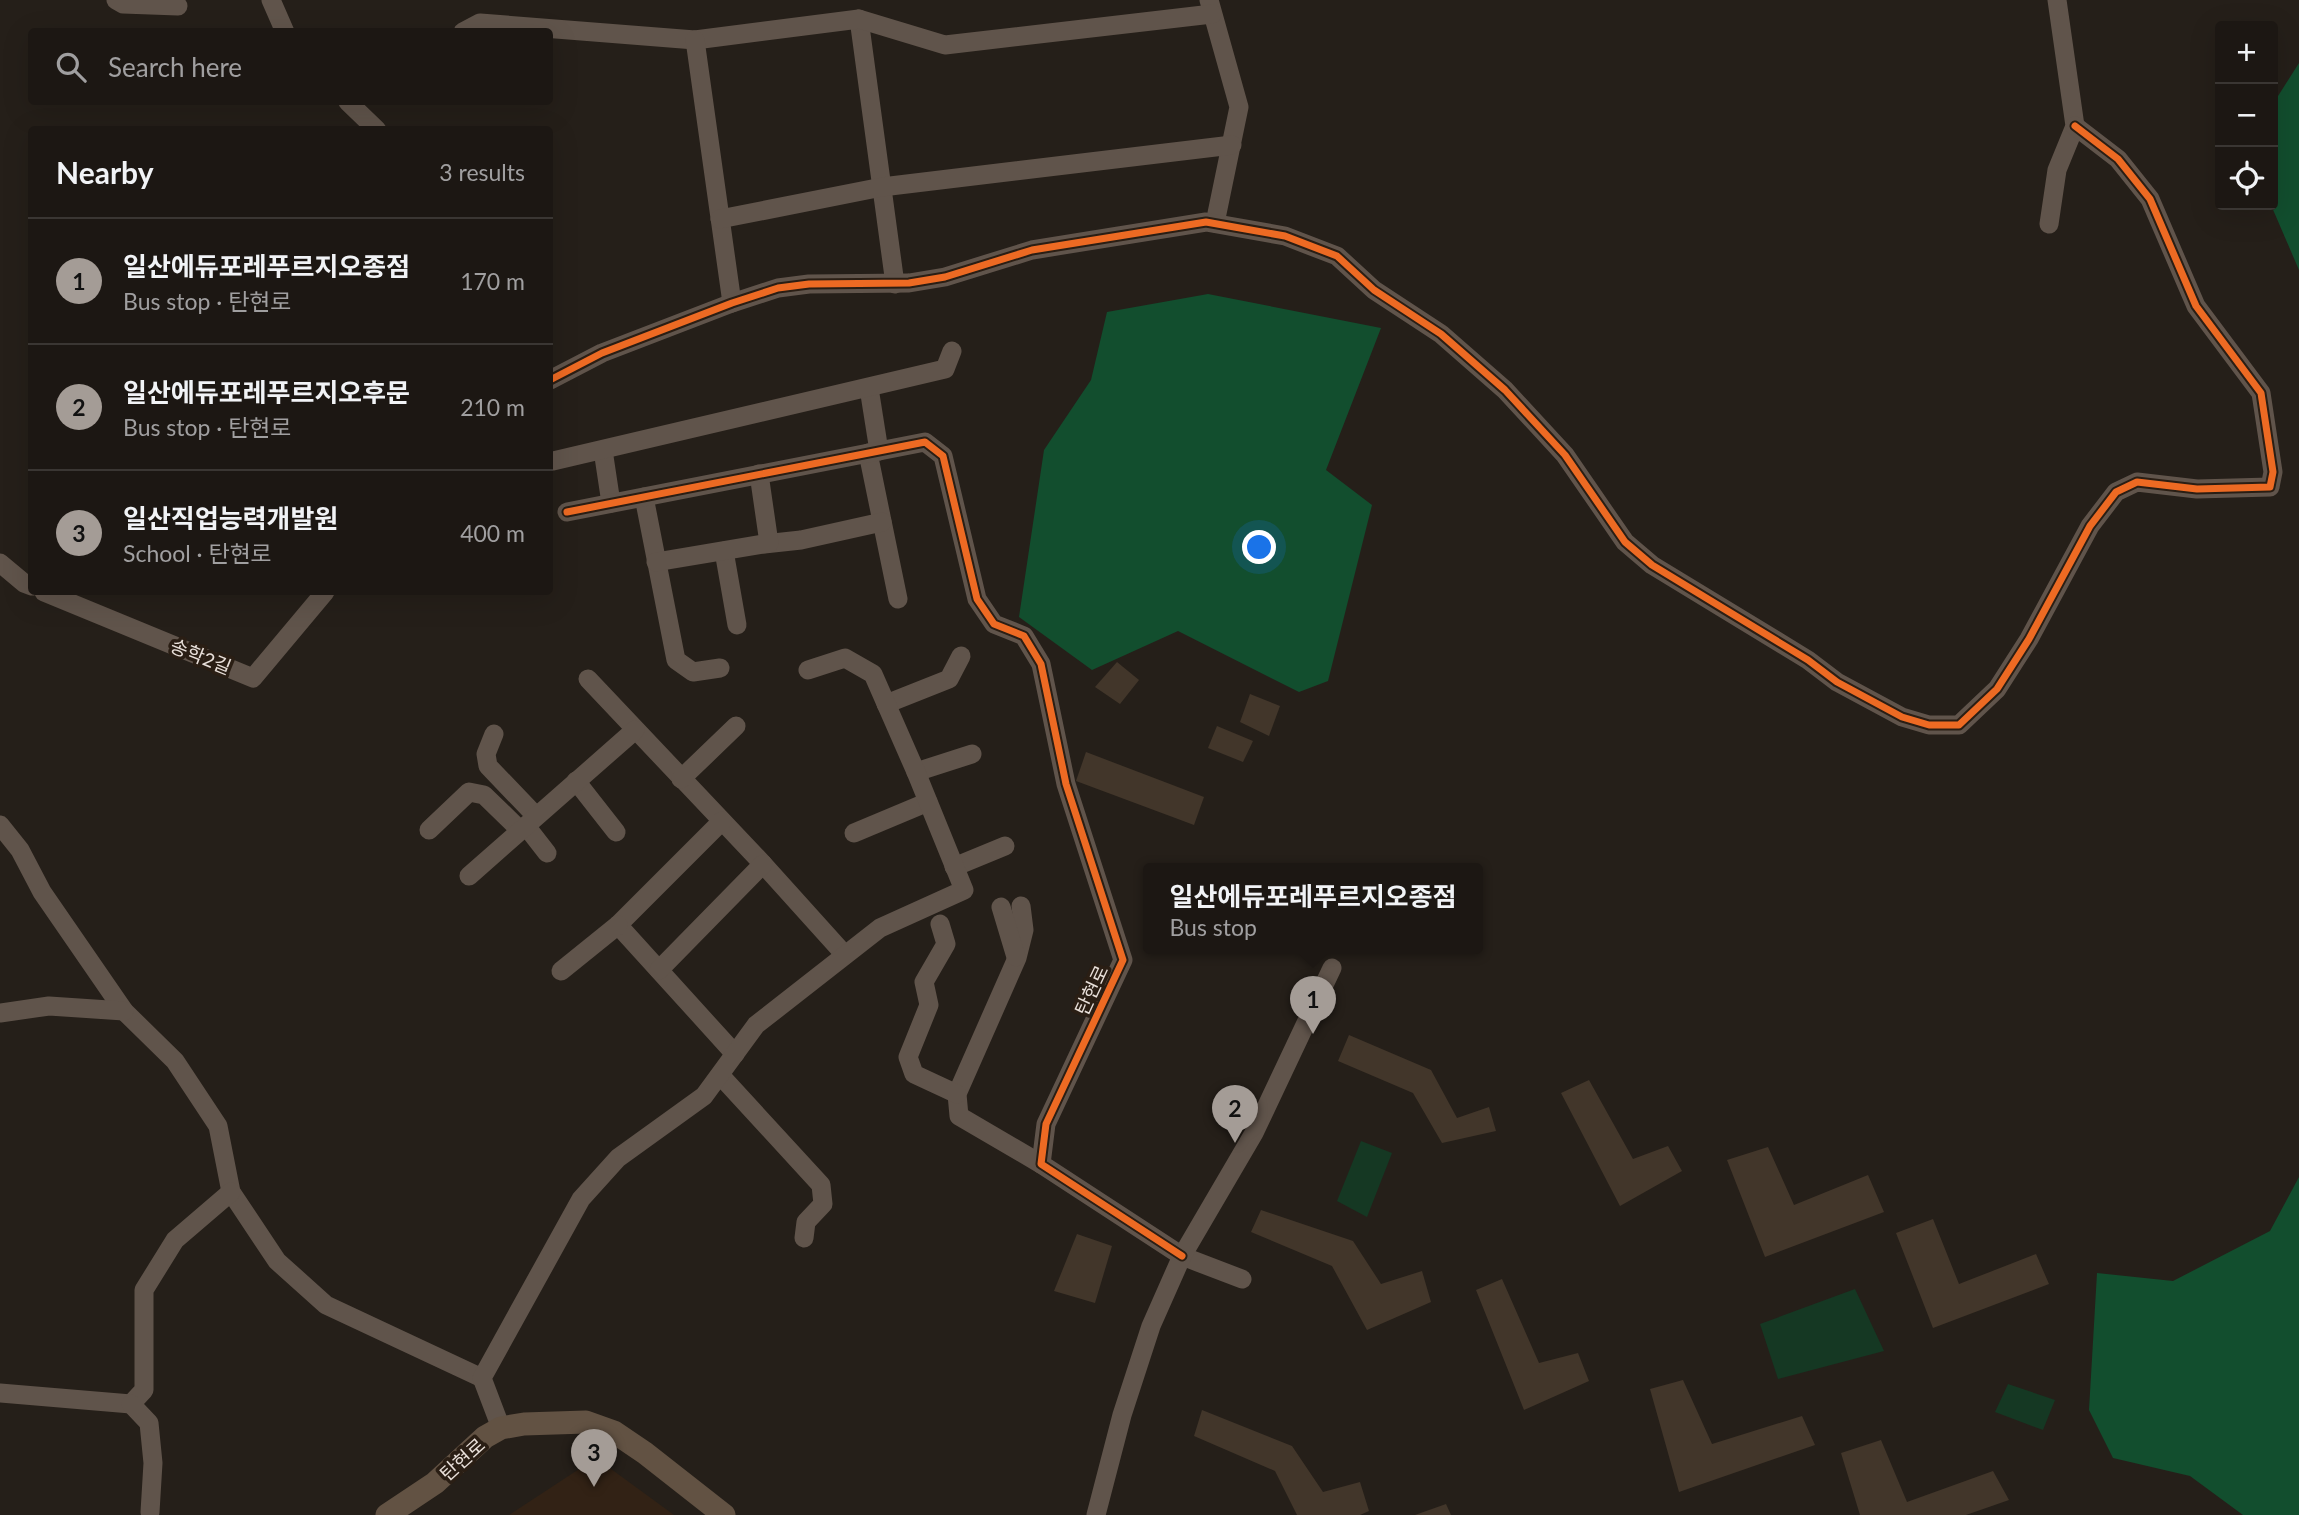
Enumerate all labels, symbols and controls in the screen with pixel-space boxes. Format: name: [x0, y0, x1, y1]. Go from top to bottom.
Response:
map controls: [2215, 21, 2278, 210]
button: +: [2215, 21, 2278, 84]
search box: [28, 28, 553, 105]
icon: search: [52, 48, 90, 86]
text: Search here: [108, 51, 242, 83]
button: −: [2215, 84, 2278, 147]
button: locate: [2215, 147, 2278, 210]
text: Nearby: [56, 154, 154, 190]
text: 3 results: [439, 158, 525, 186]
text: 일산에듀포레푸르지오종점: [123, 250, 410, 282]
text: 1: [72, 267, 86, 295]
text: 170 m: [460, 267, 525, 295]
text: Bus stop · 탄현로: [123, 287, 292, 315]
text: 일산에듀포레푸르지오후문: [123, 376, 410, 408]
text: 2: [72, 393, 86, 421]
text: 210 m: [460, 393, 525, 421]
text: Bus stop · 탄현로: [123, 413, 292, 441]
text: 일산직업능력개발원: [123, 502, 338, 534]
text: 3: [72, 519, 86, 547]
text: 400 m: [460, 519, 525, 547]
your location: [1242, 530, 1276, 564]
text: School · 탄현로: [123, 539, 272, 567]
street label: 송학2길: [167, 633, 235, 679]
popup: [1143, 863, 1483, 954]
text: 일산에듀포레푸르지오종점: [1169, 880, 1457, 912]
text: Bus stop: [1169, 913, 1257, 941]
street label: 탄현로: [1069, 961, 1113, 1019]
pin: 1: [1290, 976, 1336, 1034]
pin: 2: [1212, 1085, 1258, 1143]
pin: 3: [571, 1429, 617, 1487]
street label: 탄현로: [435, 1433, 489, 1485]

